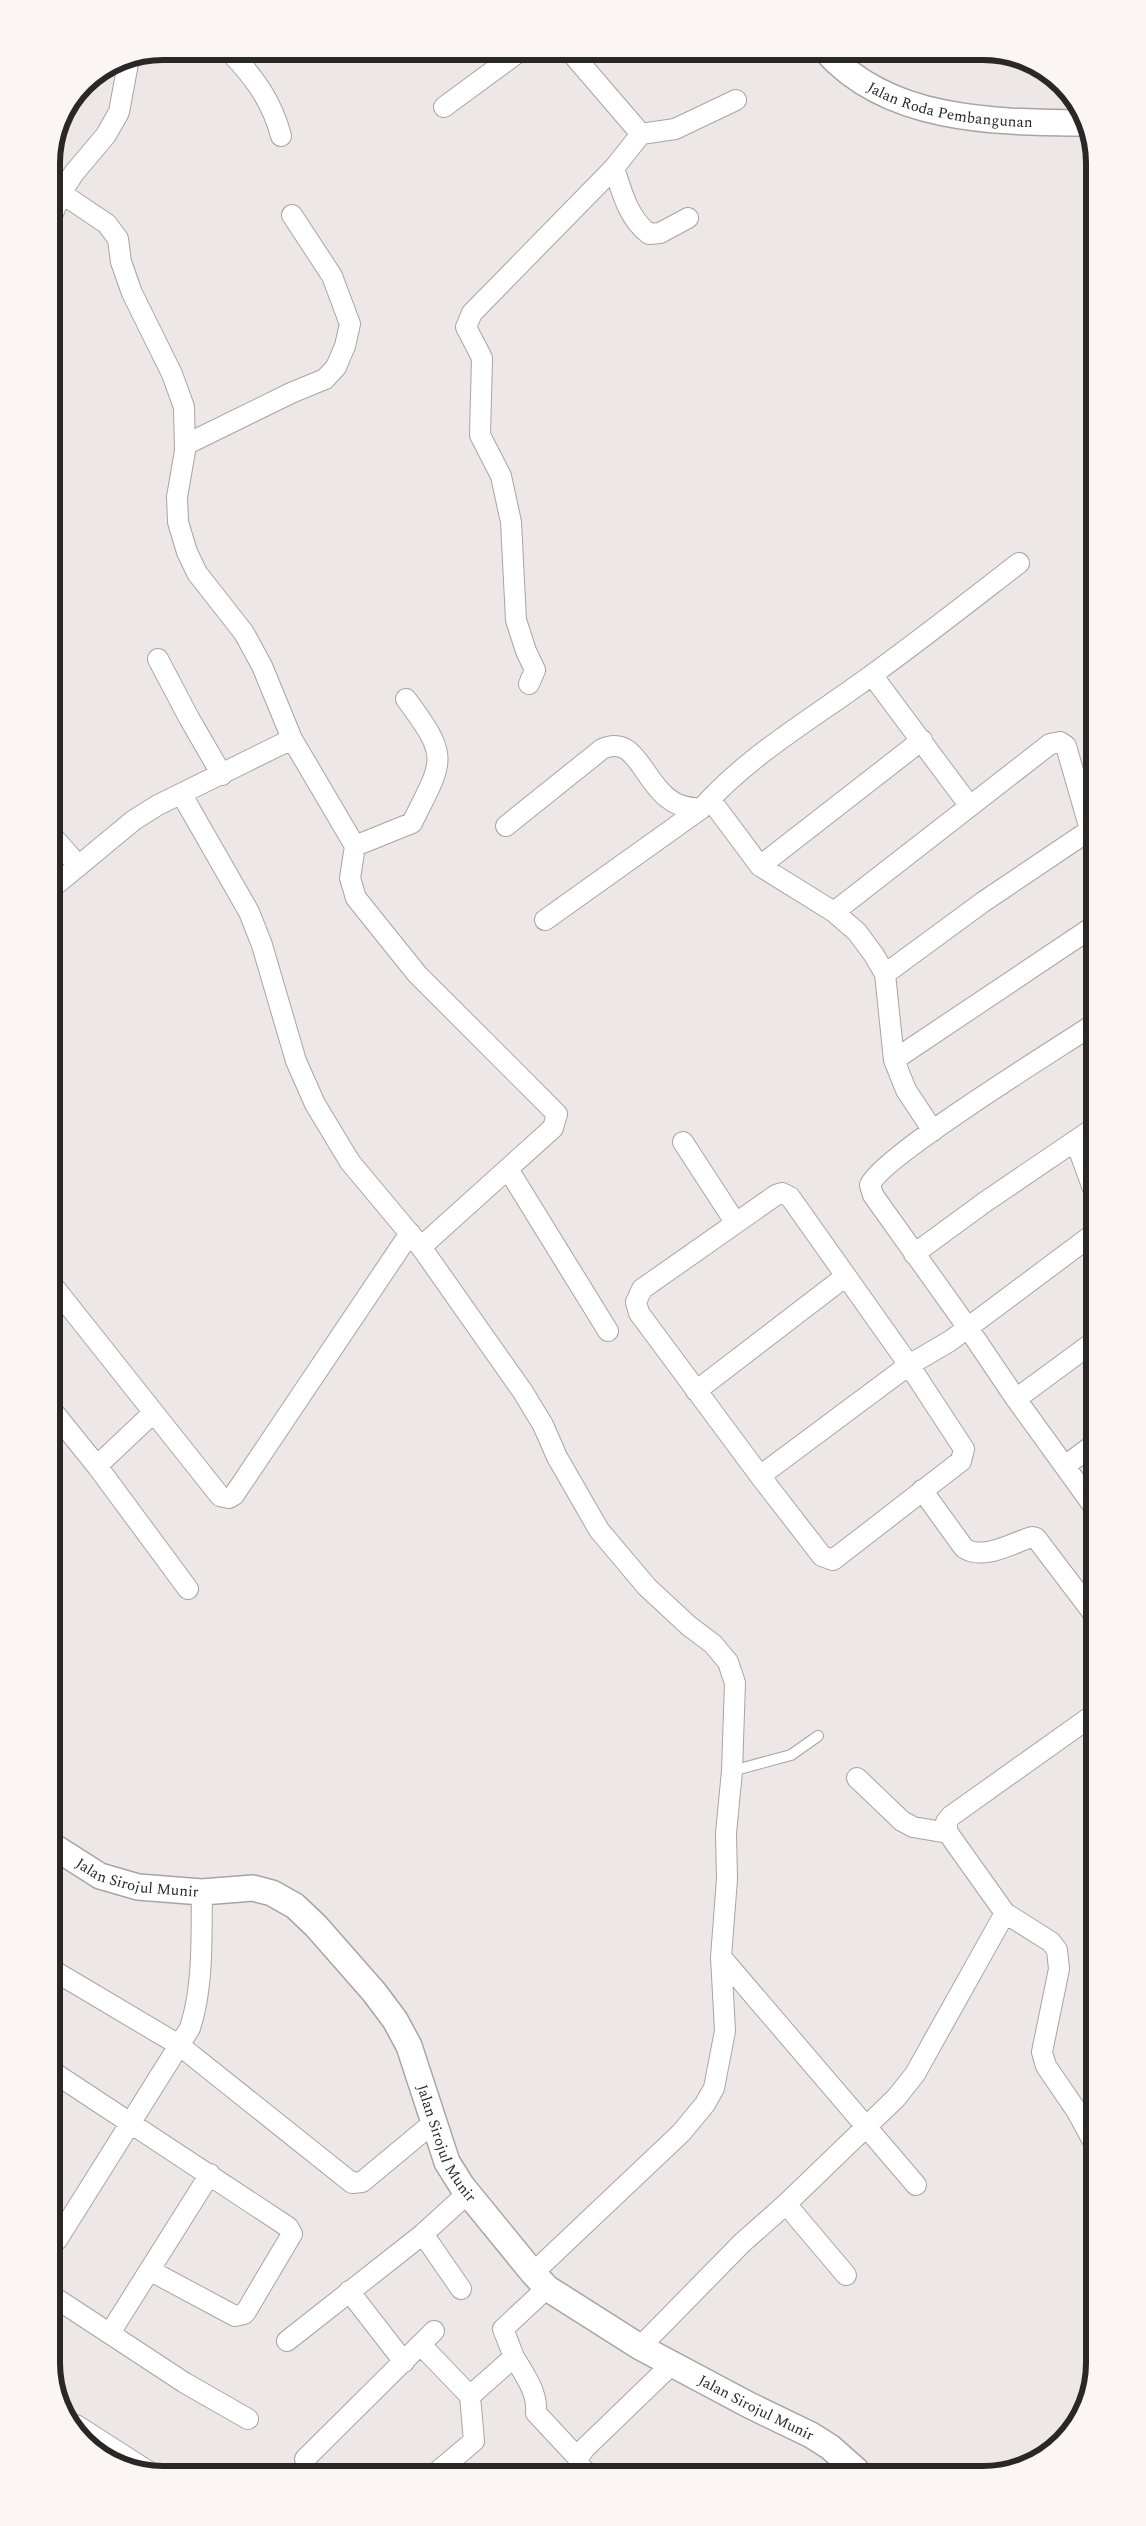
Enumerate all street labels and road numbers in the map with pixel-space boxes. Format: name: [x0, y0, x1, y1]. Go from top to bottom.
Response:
street label: Jalan Roda Pembangunan: [863, 76, 1033, 134]
street label: Jalan Sirojul Munir: [71, 1852, 200, 1903]
street label: Jalan Sirojul Munir: [411, 2081, 482, 2207]
street label: Jalan Sirojul Munir: [694, 2369, 818, 2446]

